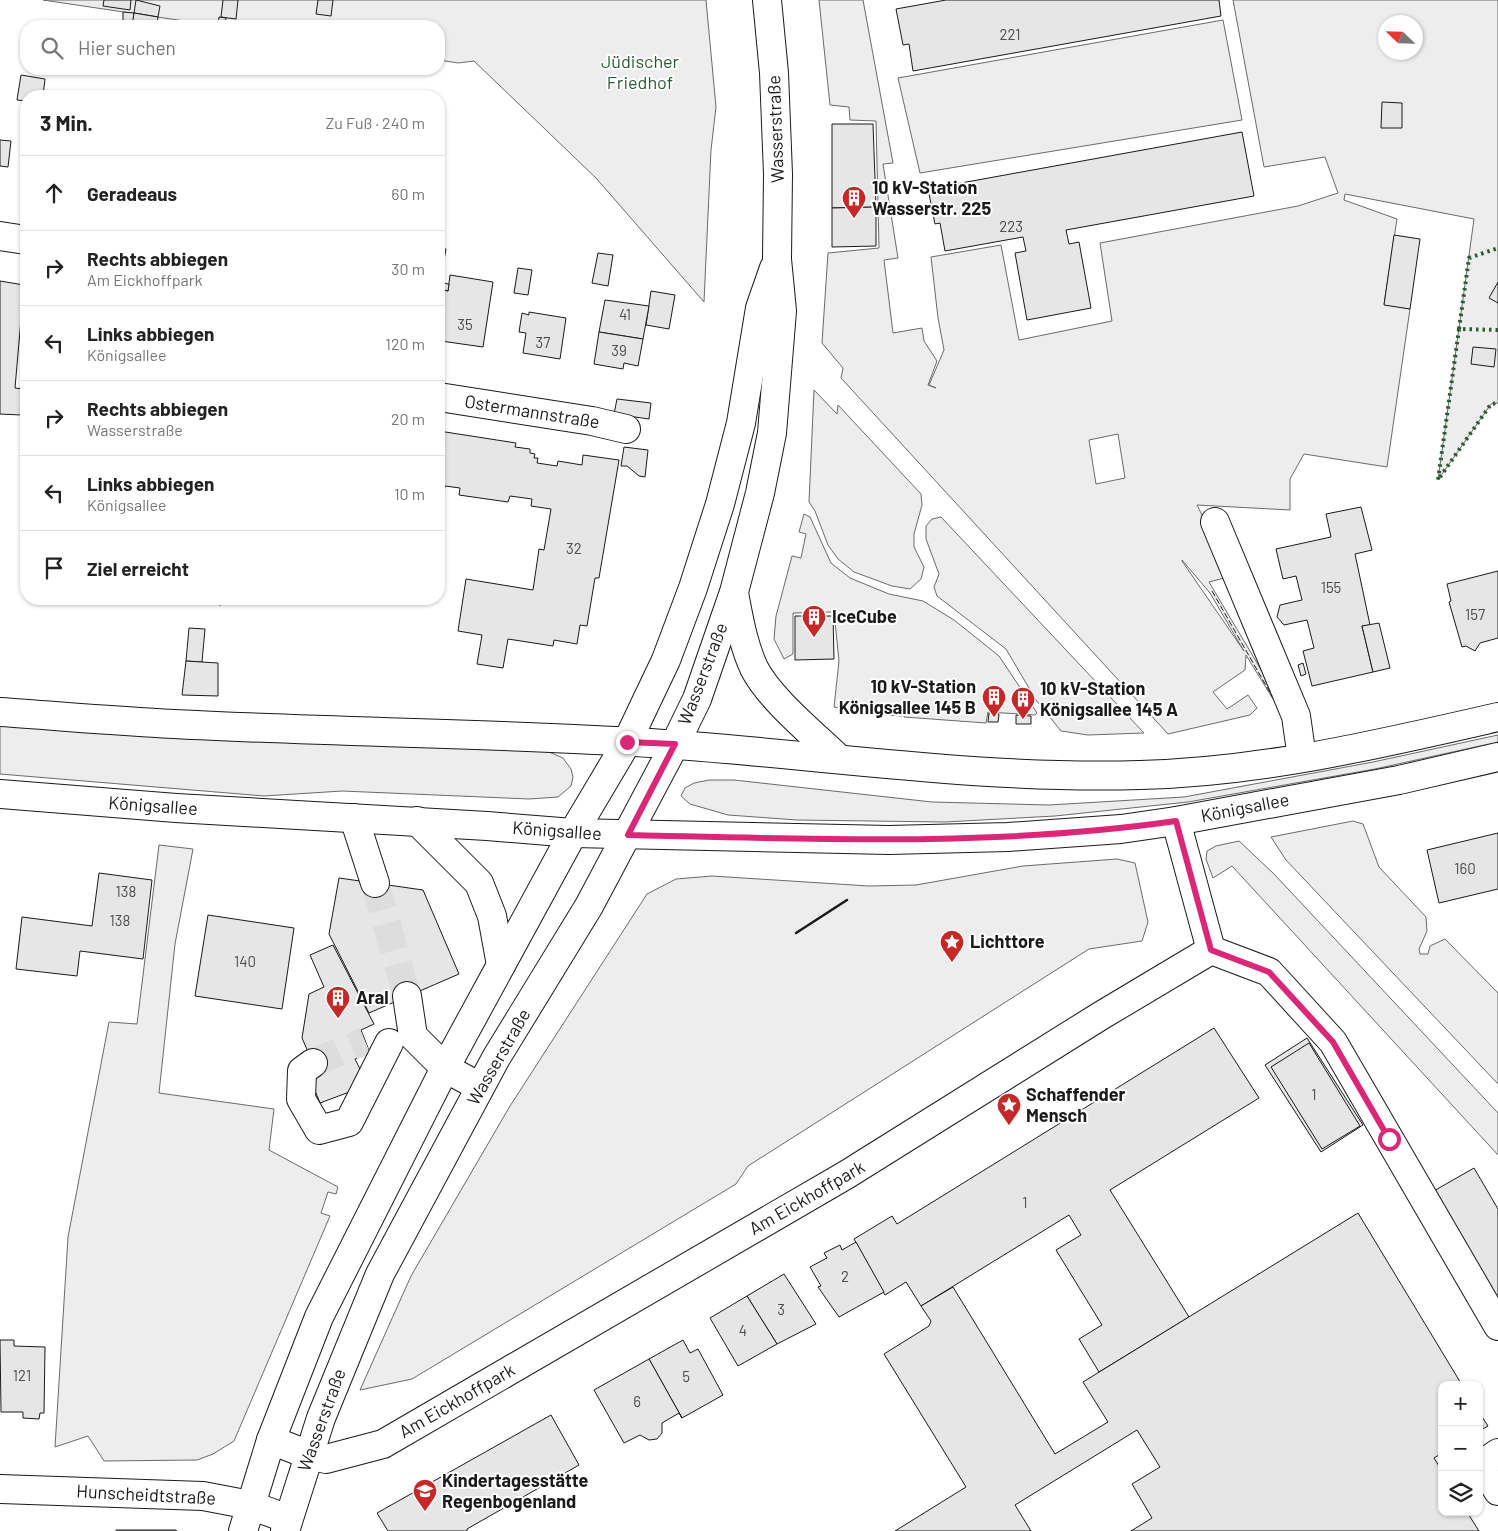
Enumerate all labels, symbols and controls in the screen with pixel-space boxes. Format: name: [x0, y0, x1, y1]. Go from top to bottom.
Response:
north arrow: [1378, 15, 1423, 60]
search box: [20, 20, 445, 75]
house number: 221: [999, 25, 1021, 43]
icon: search: [38, 34, 66, 62]
text: Hier suchen: [78, 36, 176, 59]
park label: Jüdischer Friedhof: [601, 50, 680, 93]
street label: Wasserstraße: [762, 75, 788, 183]
text: 3 Min.: [40, 110, 93, 135]
text: Zu Fuß · 240 m: [325, 113, 425, 132]
place label: 10 kV-Station Wasserstr. 225: [872, 176, 991, 219]
icon: ahead: [40, 179, 68, 207]
text: Geradeaus: [87, 182, 177, 205]
text: 60 m: [391, 184, 425, 203]
building icon: 10 kV-Station Wasserstr. 225: [841, 185, 867, 219]
house number: 223: [999, 217, 1023, 235]
text: Rechts abbiegen: [87, 247, 228, 270]
icon: right: [40, 254, 68, 282]
text: 30 m: [391, 259, 425, 278]
text: Am Eickhoffpark: [87, 270, 203, 289]
house number: 41: [619, 305, 631, 323]
house number: 35: [457, 315, 473, 333]
text: Links abbiegen: [87, 322, 214, 345]
icon: left: [40, 329, 68, 357]
house number: 37: [536, 333, 550, 351]
text: 120 m: [385, 334, 425, 353]
house number: 39: [611, 341, 627, 359]
text: Königsallee: [87, 345, 167, 364]
street label: Ostermannstraße: [463, 389, 601, 433]
text: Rechts abbiegen: [87, 397, 228, 420]
icon: right: [40, 404, 68, 432]
text: 20 m: [391, 409, 425, 428]
text: Wasserstraße: [87, 420, 183, 439]
text: Links abbiegen: [87, 472, 214, 495]
icon: left: [40, 479, 68, 507]
text: 10 m: [394, 484, 425, 503]
text: Königsallee: [87, 495, 167, 514]
house number: 32: [566, 539, 582, 557]
icon: arrive: [40, 554, 68, 582]
text: Ziel erreicht: [87, 557, 189, 580]
house number: 155: [1321, 578, 1341, 596]
building icon: IceCube: [801, 604, 827, 638]
place label: IceCube: [832, 605, 897, 627]
house number: 157: [1465, 605, 1485, 623]
street label: Wasserstraße: [672, 619, 732, 728]
place label: 10 kV-Station Königsallee 145 B: [839, 675, 976, 718]
place label: 10 kV-Station Königsallee 145 A: [1040, 677, 1178, 720]
building icon: 10 kV-Station Königsallee 145 B: [981, 684, 1007, 718]
building icon: 10 kV-Station Königsallee 145 A: [1010, 686, 1036, 720]
route end: [616, 731, 639, 754]
street label: Königsallee: [1199, 788, 1291, 826]
street label: Königsallee: [108, 791, 198, 819]
street label: Königsallee: [512, 816, 602, 844]
house number: 160: [1454, 859, 1476, 877]
house number: 138: [116, 882, 136, 900]
house number: 138: [110, 911, 130, 929]
place icon: Lichttore: [939, 929, 965, 963]
place label: Lichttore: [970, 930, 1045, 952]
house number: 140: [234, 952, 256, 970]
building icon: Aral: [325, 985, 351, 1019]
place label: Aral: [356, 986, 389, 1008]
street label: Wasserstraße: [462, 1004, 535, 1109]
place label: Schaffender Mensch: [1026, 1083, 1126, 1126]
house number: 1: [1311, 1085, 1317, 1103]
place icon: Schaffender Mensch: [996, 1092, 1022, 1126]
route start: [1378, 1128, 1401, 1151]
street label: Am Eickhoffpark: [745, 1155, 868, 1239]
house number: 1: [1022, 1193, 1028, 1211]
house number: 2: [841, 1267, 849, 1285]
house number: 3: [777, 1300, 785, 1318]
house number: 4: [739, 1321, 747, 1339]
street label: Am Eickhoffpark: [395, 1358, 518, 1442]
street label: Wasserstraße: [292, 1365, 350, 1474]
house number: 121: [13, 1366, 31, 1384]
house number: 5: [682, 1367, 690, 1385]
map controls: [1438, 1381, 1483, 1516]
button: +: [1438, 1381, 1483, 1426]
house number: 6: [633, 1392, 641, 1410]
button: −: [1438, 1426, 1483, 1471]
place label: Kindertagesstätte Regenbogenland: [442, 1469, 589, 1512]
button: layers: [1438, 1471, 1483, 1516]
school or university icon: Kindertagesstätte Regenbogenland: [412, 1478, 438, 1512]
street label: Hunscheidtstraße: [76, 1479, 216, 1509]

